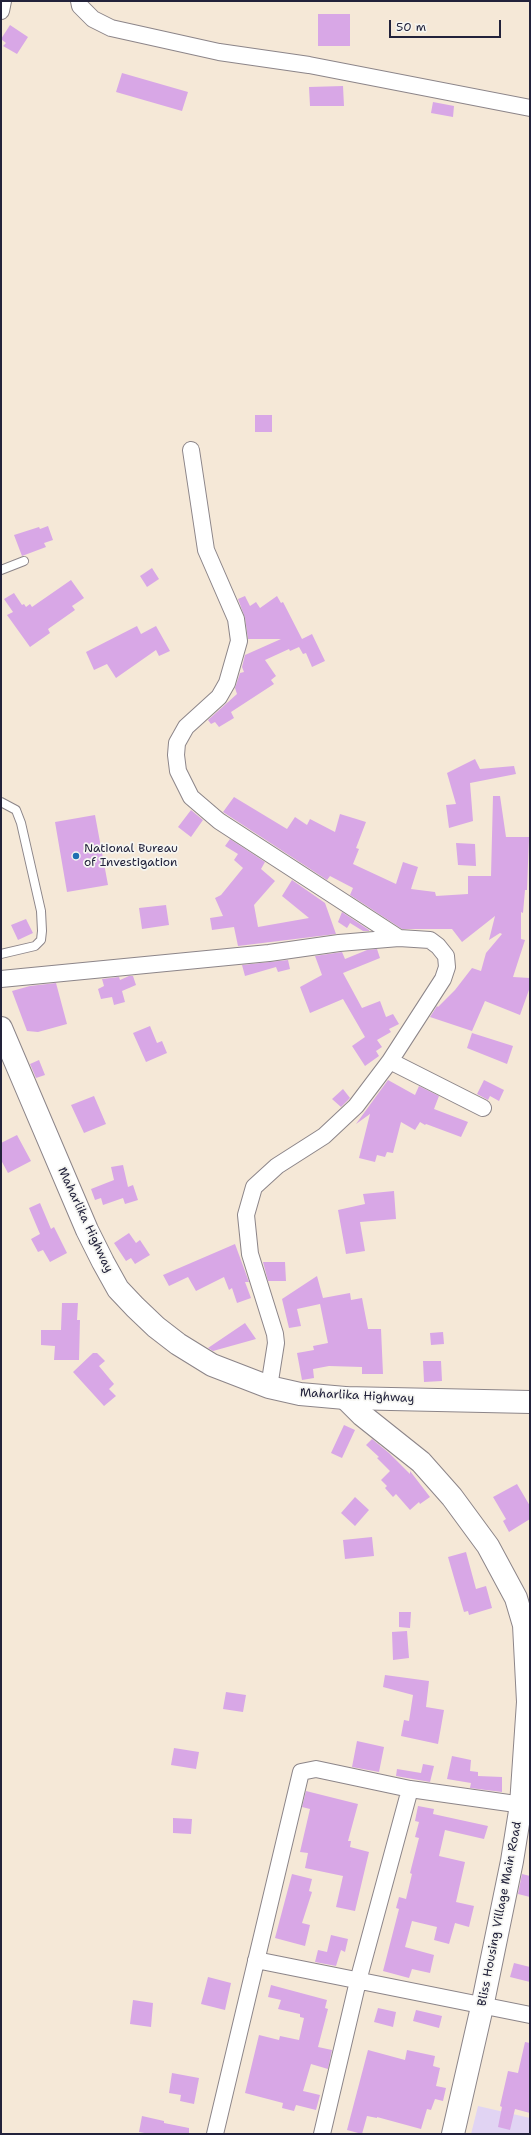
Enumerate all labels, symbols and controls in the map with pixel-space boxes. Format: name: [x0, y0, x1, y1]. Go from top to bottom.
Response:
scale bar: [391, 12, 503, 38]
text: 50 m: [396, 19, 426, 35]
place label: National Bureau of Investigation: [84, 842, 178, 870]
marker: National Bureau of Investigation: [71, 851, 81, 861]
street label: Maharlika Highway: [54, 1165, 116, 1275]
street label: Maharlika Highway: [299, 1386, 415, 1406]
street label: Bliss Housing Village Main Road: [475, 1820, 525, 2008]

